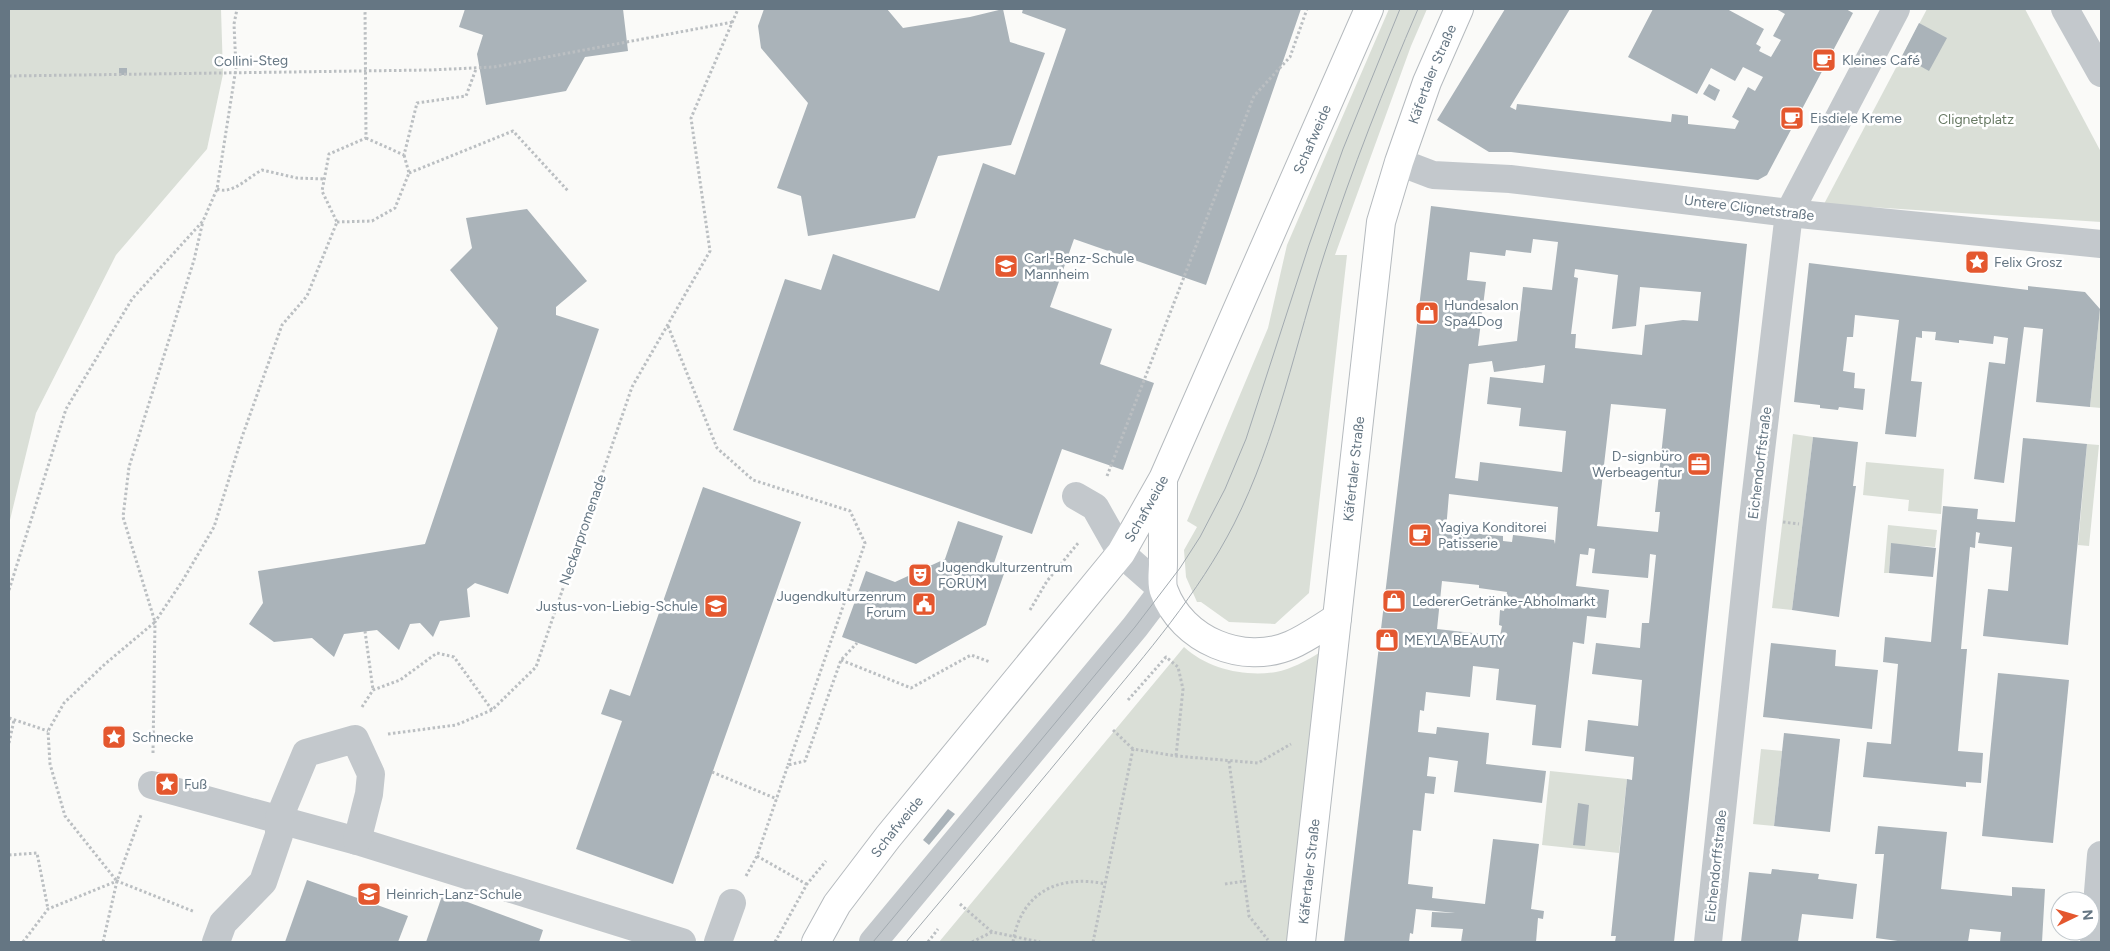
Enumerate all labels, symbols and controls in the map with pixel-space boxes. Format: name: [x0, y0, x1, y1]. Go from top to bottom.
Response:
street label: Käfertaler Straße: [1405, 21, 1460, 126]
cafe icon: Kleines Café: [1811, 47, 1837, 73]
street label: Collini-Steg: [214, 52, 288, 70]
place label: Kleines Café: [1842, 52, 1920, 69]
street label: Schafweide: [1289, 102, 1335, 177]
cafe icon: Eisdiele Kreme: [1779, 105, 1805, 131]
place label: Eisdiele Kreme: [1810, 110, 1902, 127]
park label: Clignetplatz: [1938, 111, 2014, 128]
street label: Untere Clignetstraße: [1683, 192, 1815, 224]
place icon: Felix Grosz: [1964, 249, 1990, 275]
place label: Carl-Benz-Schule Mannheim: [1024, 250, 1134, 283]
school or university icon: Carl-Benz-Schule Mannheim: [993, 253, 1019, 279]
place label: Felix Grosz: [1994, 254, 2063, 271]
place label: Hundesalon Spa4Dog: [1444, 297, 1519, 330]
shop icon: Hundesalon Spa4Dog: [1414, 300, 1440, 326]
street label: Eichendorffstraße: [1745, 406, 1775, 520]
street label: Käfertaler Straße: [1339, 415, 1368, 522]
place label: D-signbüro Werbeagentur: [1592, 448, 1682, 481]
office icon: D-signbüro Werbeagentur: [1686, 451, 1712, 477]
street label: Neckarpromenade: [556, 472, 610, 588]
street label: Schafweide: [1121, 472, 1172, 545]
place label: Yagiya Konditorei Patisserie: [1438, 519, 1547, 552]
cafe icon: Yagiya Konditorei Patisserie: [1407, 522, 1433, 548]
place label: Jugendkulturzentrum FORUM: [938, 559, 1073, 592]
theatre icon: Jugendkulturzentrum FORUM: [907, 562, 933, 588]
place label: Jugendkulturzenrum Forum: [777, 588, 906, 621]
shop icon: LedererGetränke-Abholmarkt: [1381, 588, 1407, 614]
public building icon: Jugendkulturzenrum Forum: [911, 591, 937, 617]
school or university icon: Justus-von-Liebig-Schule: [703, 593, 729, 619]
place label: LedererGetränke-Abholmarkt: [1412, 593, 1596, 610]
place label: Justus-von-Liebig-Schule: [536, 598, 698, 615]
shop icon: MEYLA BEAUTY: [1374, 627, 1400, 653]
place label: MEYLA BEAUTY: [1404, 632, 1506, 649]
place icon: Schnecke: [101, 724, 127, 750]
place label: Schnecke: [132, 729, 194, 746]
place icon: Fuß: [154, 771, 180, 797]
place label: Fuß: [184, 776, 207, 793]
street label: Schafweide: [867, 792, 927, 861]
street label: Eichendorffstraße: [1702, 809, 1730, 923]
street label: Käfertaler Straße: [1295, 818, 1323, 925]
school or university icon: Heinrich-Lanz-Schule: [356, 881, 382, 907]
place label: Heinrich-Lanz-Schule: [386, 886, 522, 903]
north arrow: [2050, 891, 2100, 941]
text: N: [2079, 909, 2096, 921]

